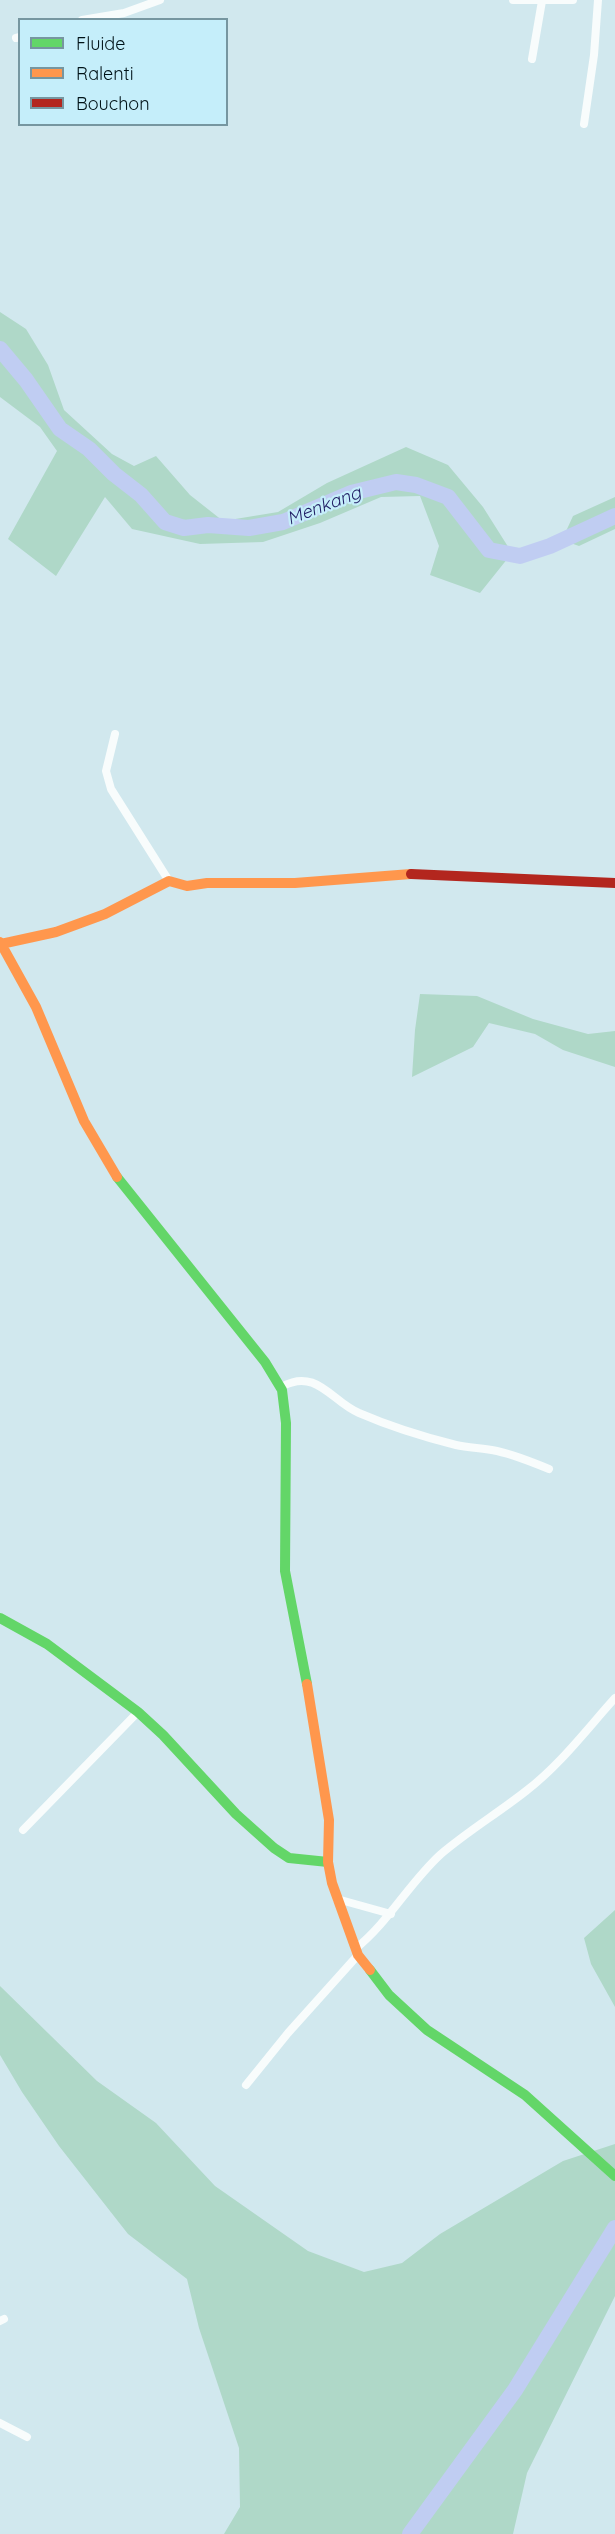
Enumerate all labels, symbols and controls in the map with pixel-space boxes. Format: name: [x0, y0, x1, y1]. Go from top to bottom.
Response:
legend: [18, 18, 228, 126]
text: Fluide: [76, 32, 125, 55]
text: Ralenti: [76, 62, 134, 85]
text: Bouchon: [76, 92, 150, 115]
water label: Menkang: [284, 482, 364, 530]

